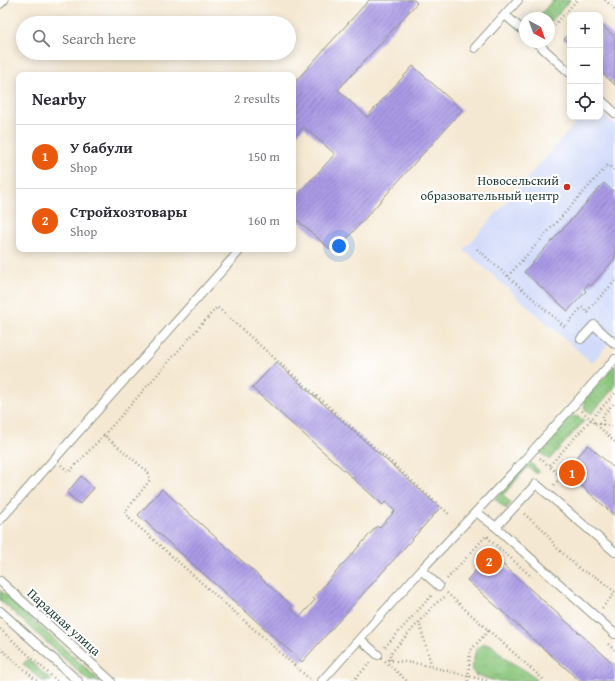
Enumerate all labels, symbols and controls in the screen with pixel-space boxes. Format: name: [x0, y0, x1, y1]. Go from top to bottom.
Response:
north arrow: [519, 12, 555, 48]
map controls: [567, 12, 603, 120]
button: +: [567, 12, 603, 48]
search box: [16, 16, 296, 60]
icon: search: [30, 27, 52, 49]
text: Search here: [62, 28, 136, 49]
button: −: [567, 48, 603, 84]
button: locate: [567, 84, 603, 120]
text: Nearby: [32, 86, 86, 111]
text: 2 results: [234, 89, 280, 108]
text: У бабули: [70, 137, 133, 158]
text: 1: [42, 147, 48, 166]
text: 150 m: [248, 147, 280, 166]
text: Shop: [70, 158, 97, 177]
place label: Новосельский образовательный центр: [420, 171, 559, 205]
marker: Новосельский образовательный центр: [562, 182, 572, 192]
text: Стройхозтовары: [70, 201, 187, 222]
text: 2: [42, 211, 48, 230]
text: 160 m: [248, 211, 280, 230]
text: Shop: [70, 222, 97, 241]
your location: [329, 236, 349, 256]
pin: 1: [559, 458, 585, 488]
pin: 2: [476, 546, 502, 576]
street label: Парадная улица: [23, 584, 106, 661]

